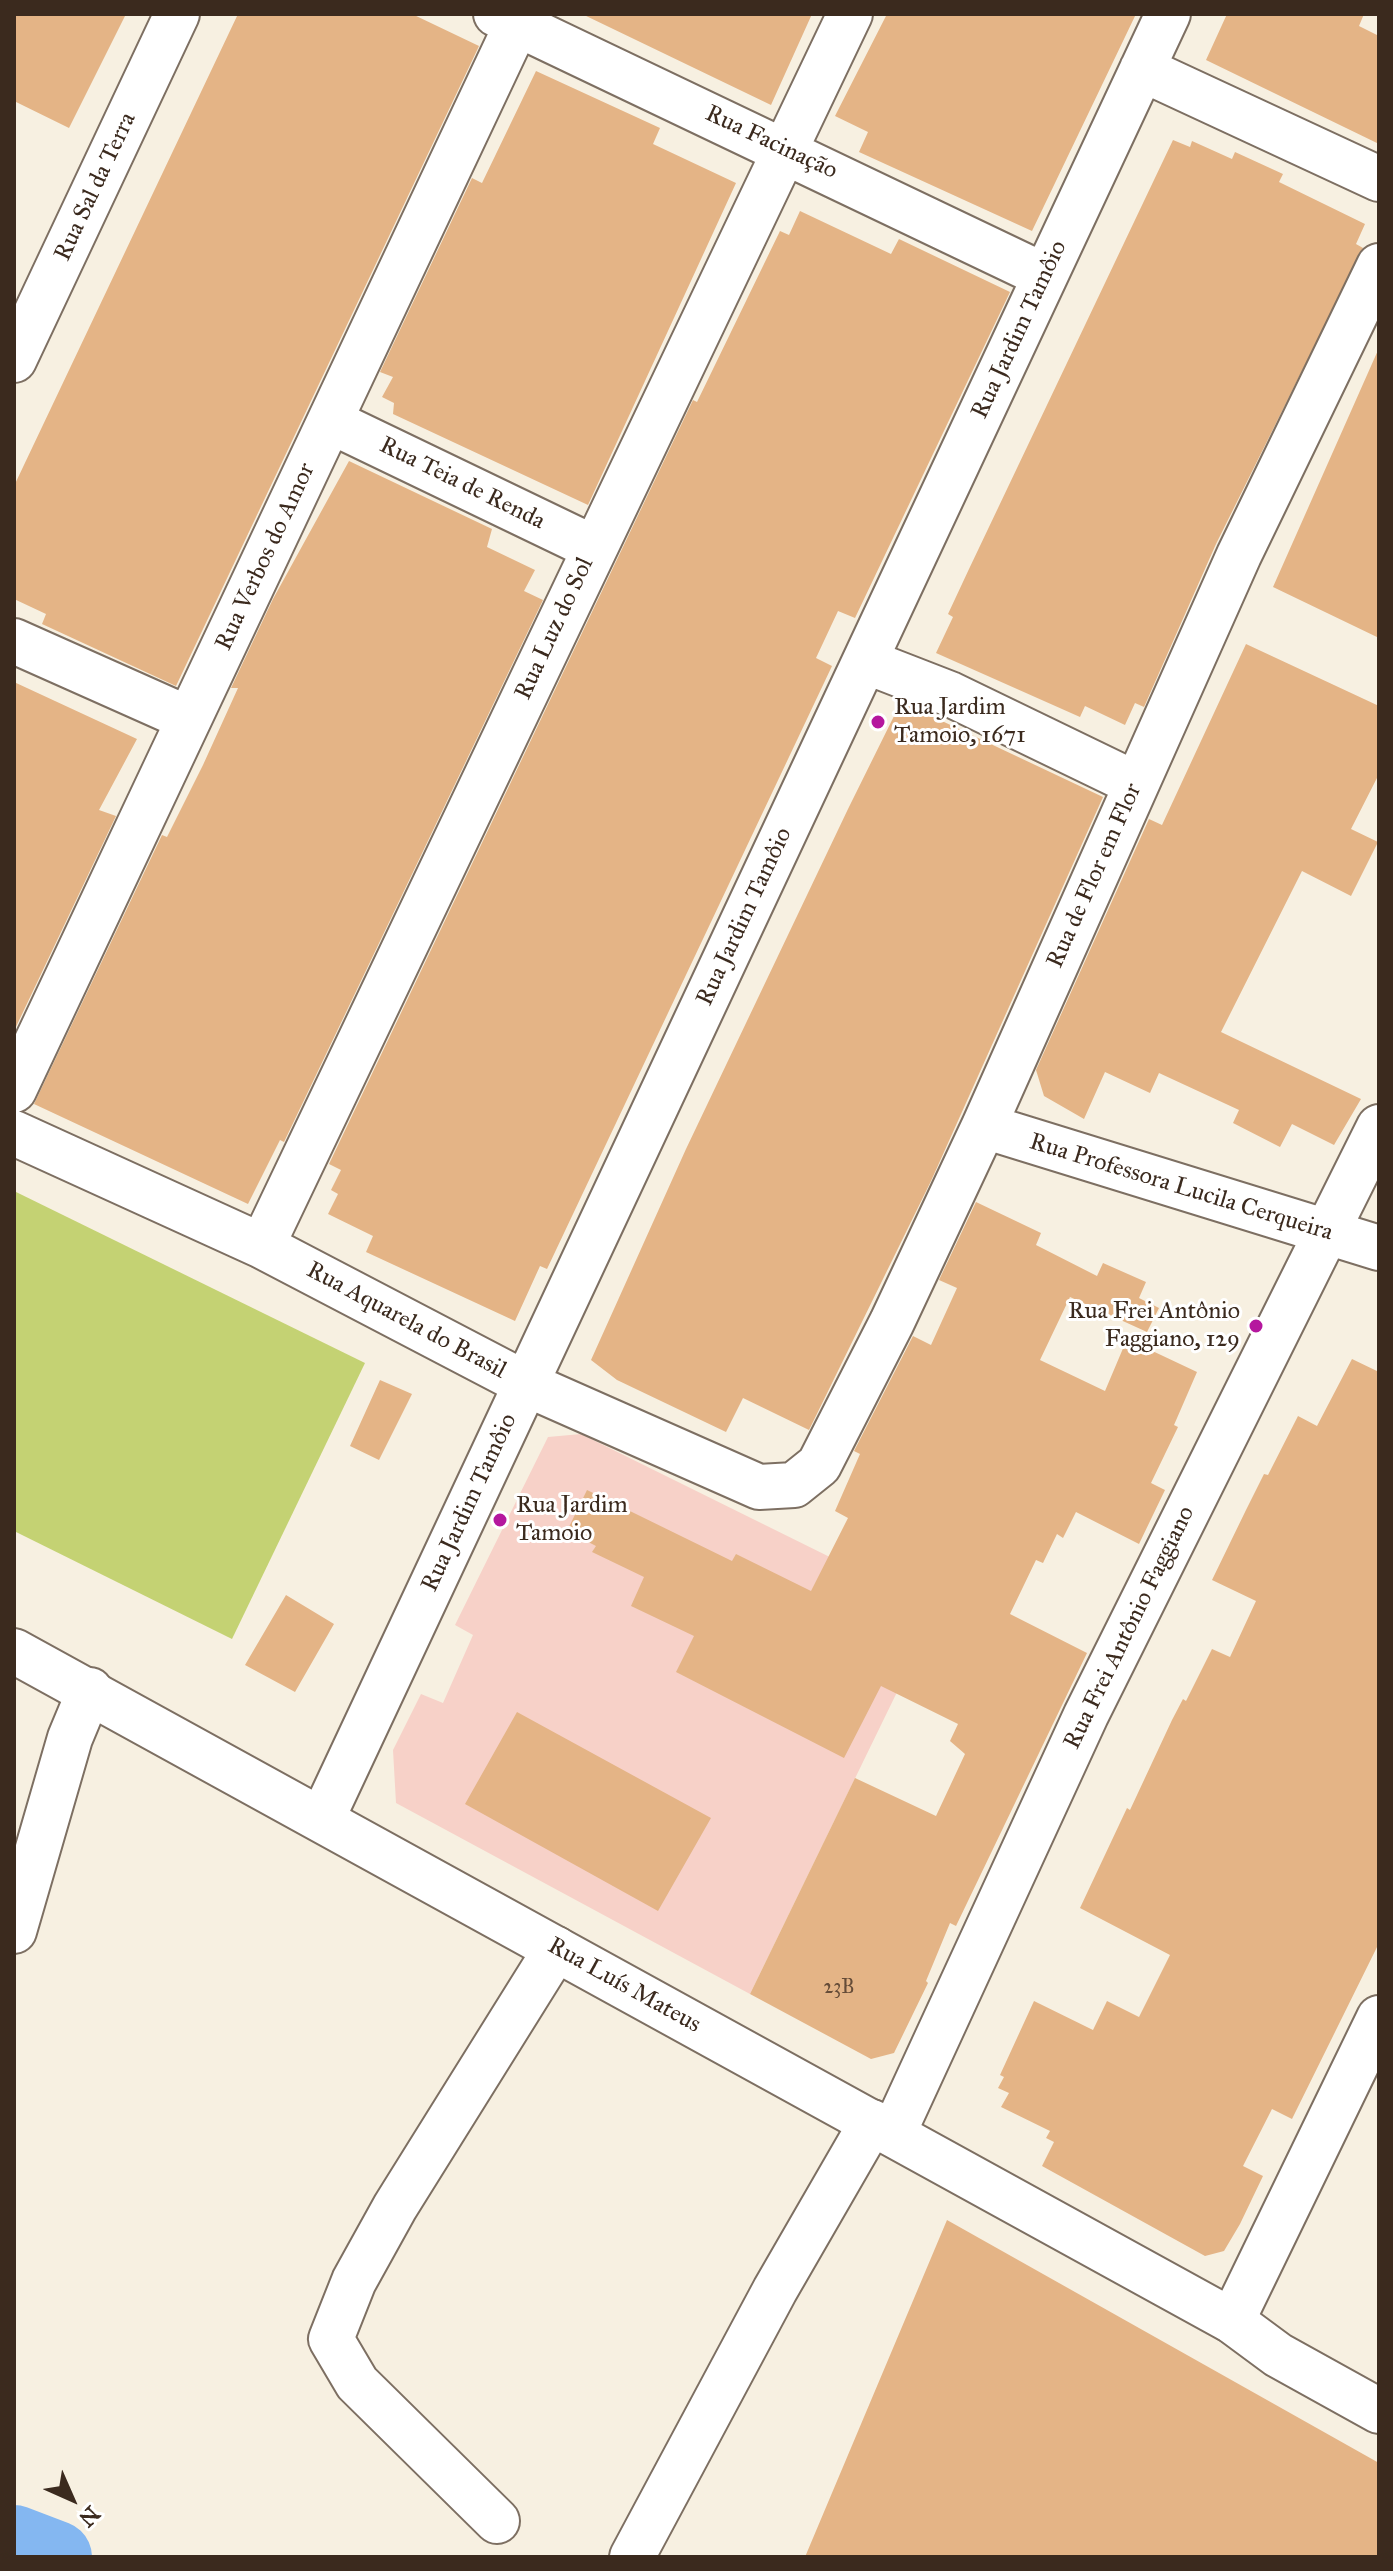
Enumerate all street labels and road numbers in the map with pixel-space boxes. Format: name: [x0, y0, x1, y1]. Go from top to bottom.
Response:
street label: Rua Facinação: [700, 100, 842, 186]
street label: Rua Sal da Terra: [49, 108, 143, 266]
street label: Rua Jardim Tamôio: [966, 236, 1074, 424]
street label: Rua Teia de Renda: [375, 432, 549, 536]
street label: Rua Verbos do Amor: [210, 459, 322, 655]
street label: Rua Luz do Sol: [510, 553, 600, 705]
street label: Rua de Flor em Flor: [1041, 779, 1149, 973]
street label: Rua Jardim Tamôio: [691, 823, 799, 1011]
street label: Rua Professora Lucila Cerqueira: [1026, 1128, 1336, 1248]
street label: Rua Aquarela do Brasil: [301, 1256, 511, 1386]
street label: Rua Jardim Tamôio: [416, 1409, 524, 1597]
street label: Rua Frei Antônio Faggiano: [1059, 1502, 1201, 1754]
street label: Rua Luís Mateus: [542, 1932, 706, 2040]

